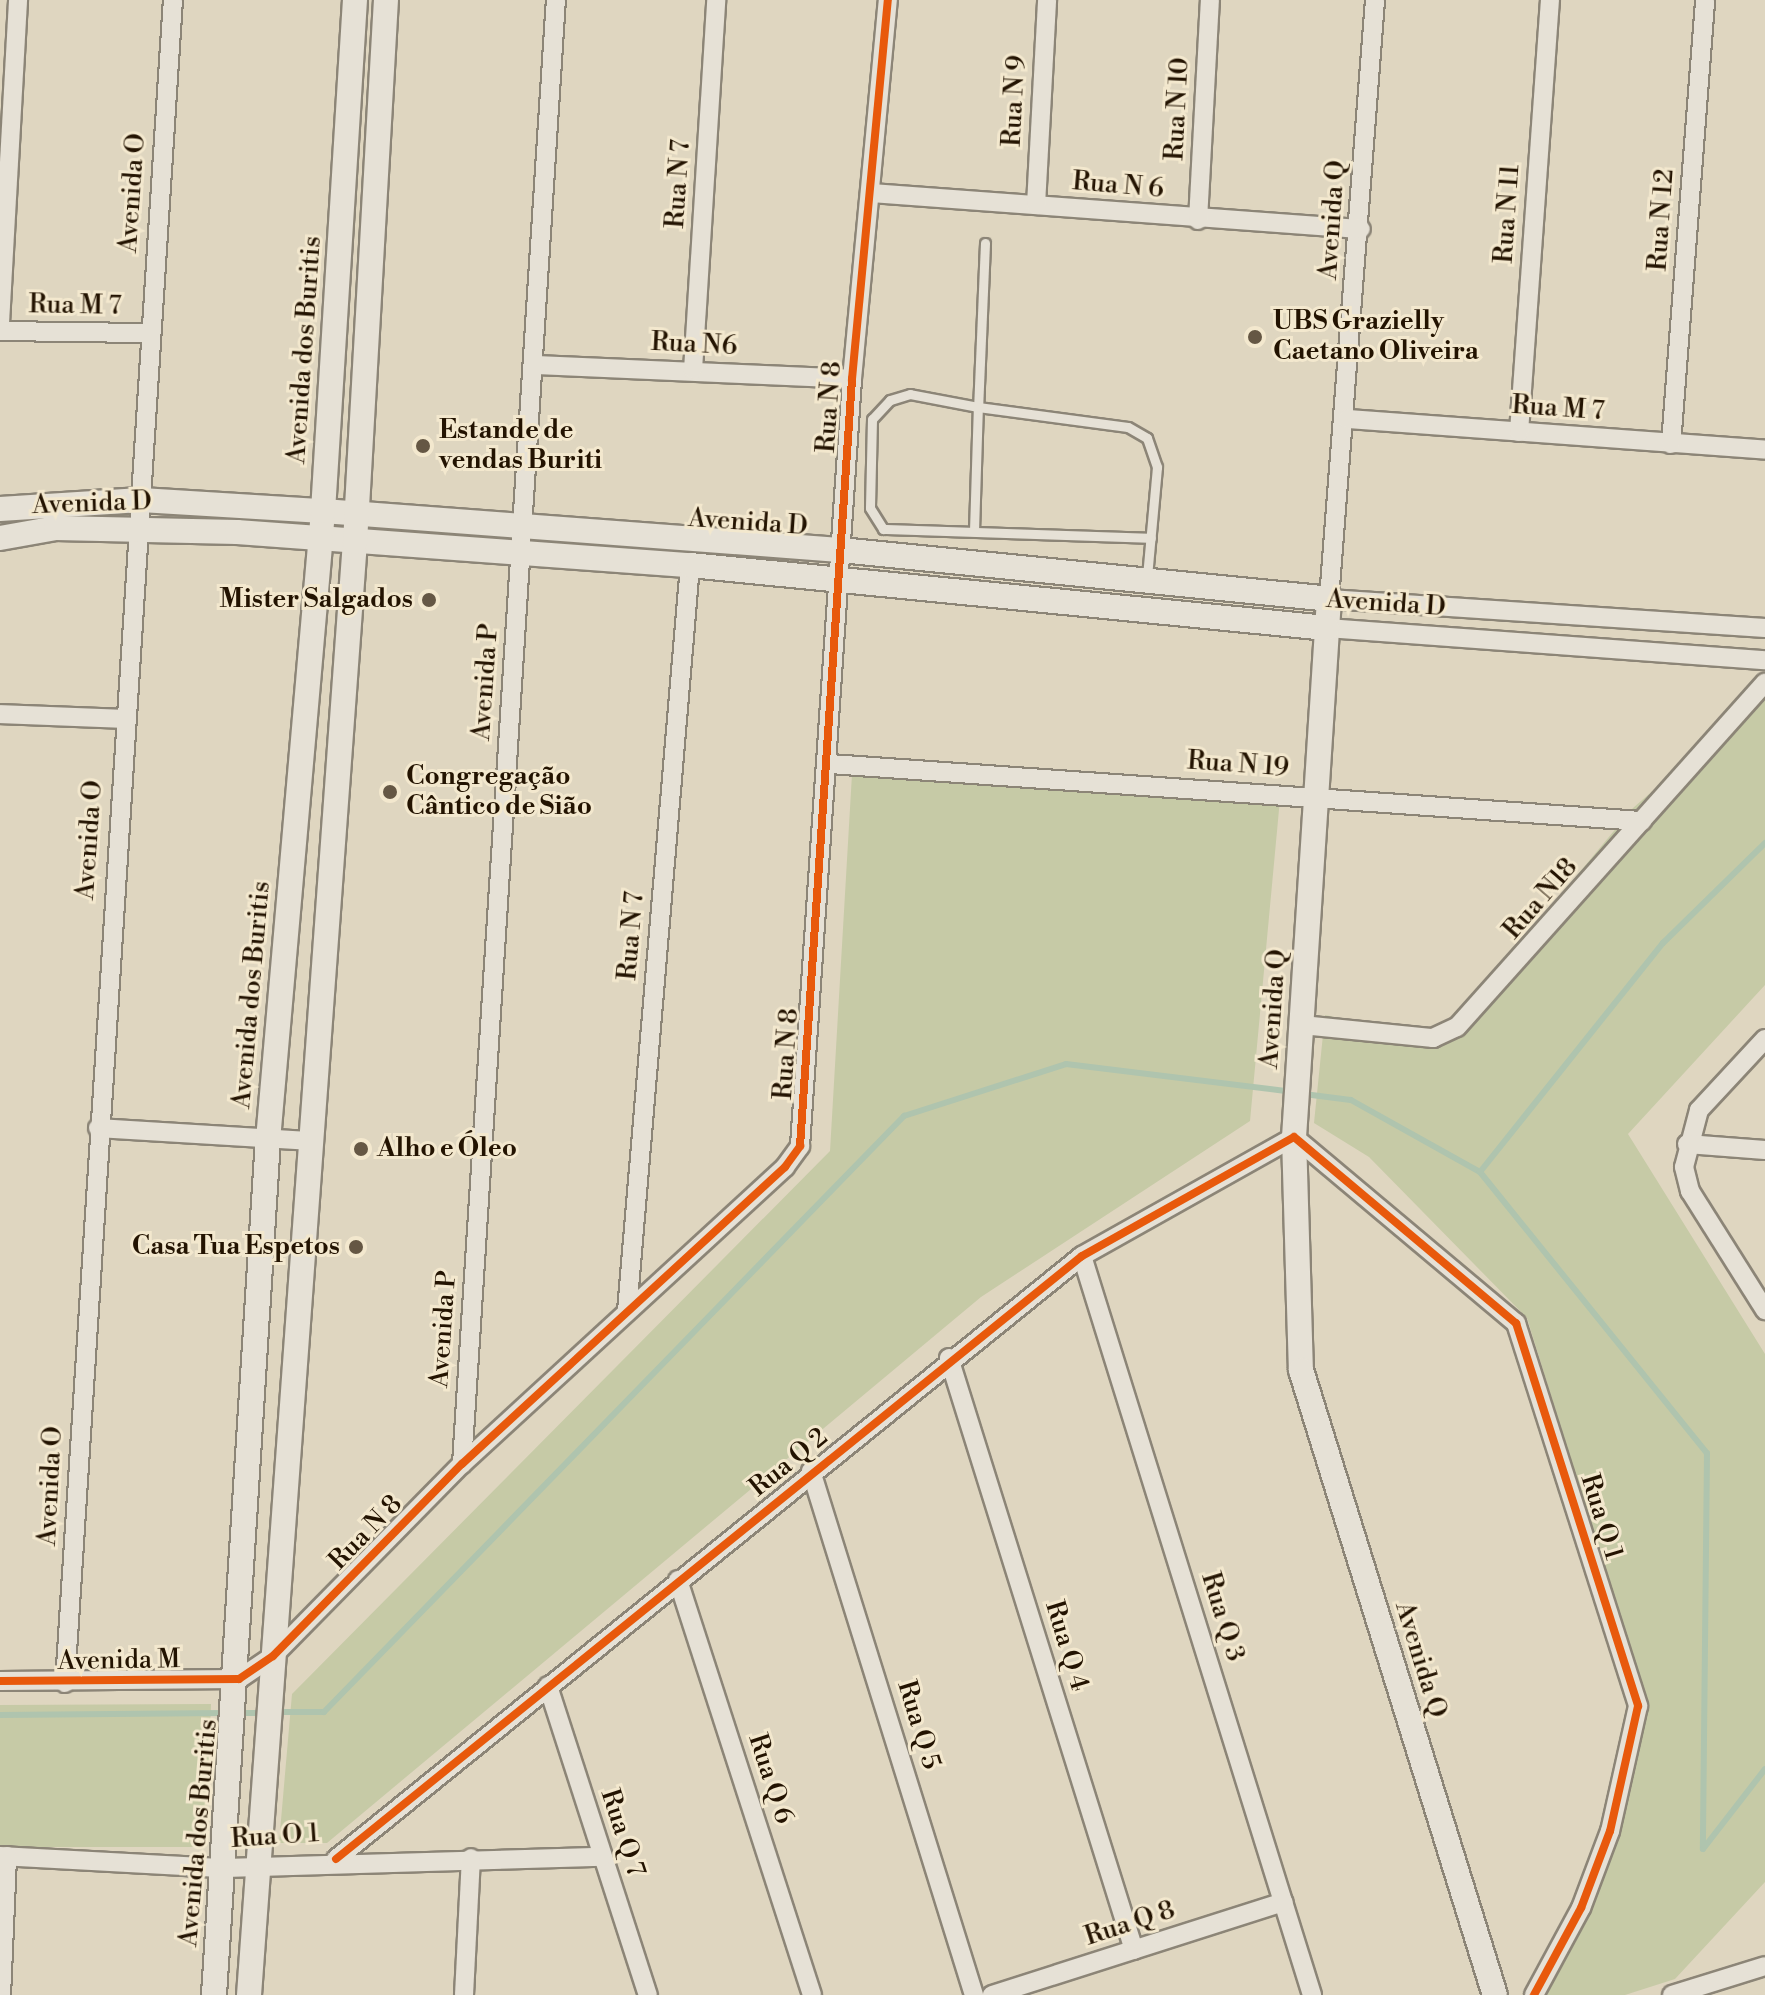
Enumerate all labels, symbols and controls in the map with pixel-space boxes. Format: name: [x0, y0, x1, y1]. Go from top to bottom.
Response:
street label: Rua N 9: [997, 54, 1033, 148]
street label: Rua N 10: [1160, 56, 1196, 162]
street label: Avenida O: [113, 132, 153, 254]
street label: Rua N 7: [660, 138, 698, 230]
street label: Avenida Q: [1313, 159, 1353, 281]
street label: Rua N 11: [1489, 163, 1527, 265]
street label: Rua N 6: [1071, 166, 1165, 206]
street label: Rua N 12: [1643, 168, 1681, 272]
street label: Avenida dos Buritis: [281, 235, 329, 465]
street label: Rua M 7: [28, 290, 122, 322]
place label: UBS Grazielly Caetano Oliveira: [1273, 306, 1479, 368]
marker: UBS Grazielly Caetano Oliveira: [1244, 326, 1266, 348]
street label: Rua N6: [650, 327, 738, 363]
street label: Rua N 8: [811, 360, 849, 454]
street label: Rua M 7: [1511, 390, 1605, 428]
place label: Estande de vendas Buriti: [439, 415, 602, 476]
marker: Estande de vendas Buriti: [414, 437, 432, 455]
street label: Avenida D: [32, 486, 152, 522]
street label: Avenida D: [687, 503, 809, 543]
place label: Mister Salgados: [219, 584, 413, 616]
street label: Avenida D: [1325, 584, 1447, 624]
marker: Mister Salgados: [420, 591, 438, 609]
street label: Avenida P: [466, 622, 506, 742]
street label: Rua N 19: [1186, 746, 1290, 784]
place label: Congregação Cântico de Sião: [406, 761, 592, 822]
street label: Avenida O: [70, 779, 110, 901]
marker: Congregação Cântico de Sião: [381, 783, 399, 801]
street label: Rua N18: [1497, 852, 1585, 946]
street label: Avenida dos Buritis: [227, 880, 277, 1110]
street label: Rua N 7: [613, 890, 651, 982]
street label: Avenida Q: [1254, 948, 1294, 1070]
street label: Rua N 8: [768, 1007, 806, 1101]
place label: Alho e Óleo: [377, 1133, 517, 1165]
marker: Alho e Óleo: [352, 1140, 370, 1158]
place label: Casa Tua Espetos: [132, 1231, 340, 1263]
marker: Casa Tua Espetos: [347, 1238, 365, 1256]
street label: Avenida P: [424, 1269, 464, 1389]
street label: Rua Q 2: [744, 1422, 834, 1504]
street label: Avenida O: [32, 1425, 70, 1547]
street label: Rua Q 1: [1573, 1470, 1629, 1564]
street label: Rua N 8: [323, 1489, 409, 1577]
street label: Rua Q 3: [1194, 1569, 1250, 1665]
street label: Rua Q 4: [1038, 1597, 1094, 1695]
street label: Avenida Q: [1388, 1598, 1452, 1722]
street label: Avenida M: [57, 1644, 181, 1678]
street label: Rua Q 5: [890, 1677, 946, 1773]
street label: Avenida dos Buritis: [174, 1718, 224, 1948]
street label: Rua Q 6: [741, 1730, 799, 1828]
street label: Rua Q 7: [593, 1785, 651, 1881]
street label: Rua O 1: [230, 1818, 320, 1856]
street label: Rua Q 8: [1081, 1895, 1179, 1953]

